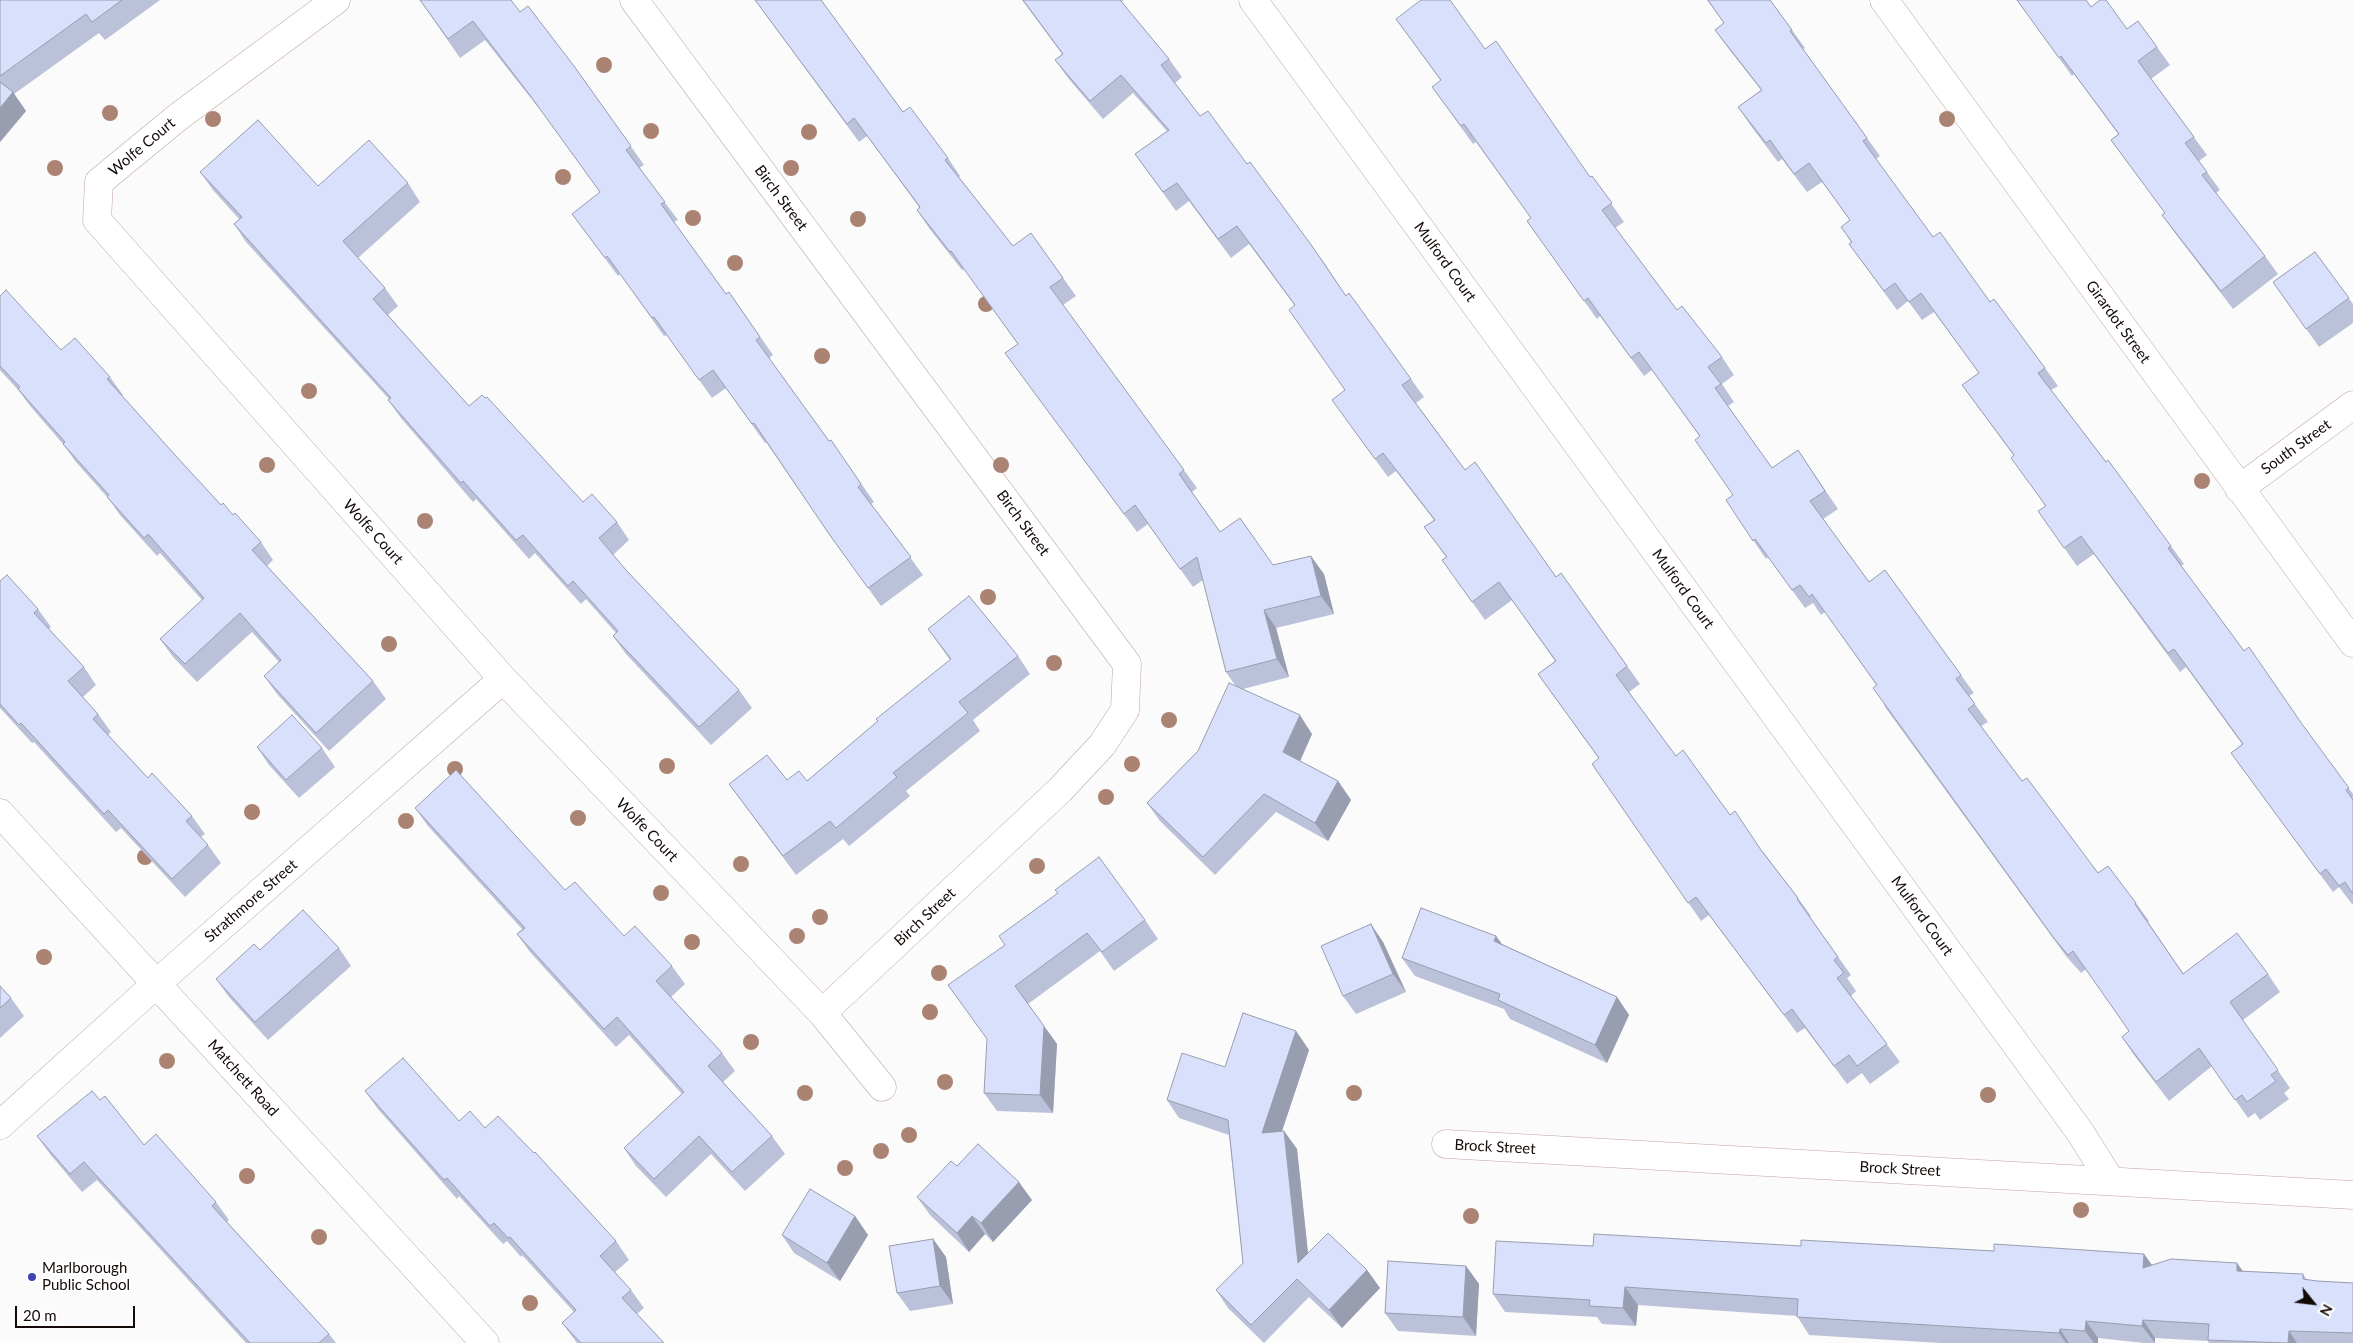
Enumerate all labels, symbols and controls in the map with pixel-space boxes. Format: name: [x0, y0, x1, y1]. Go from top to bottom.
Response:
street label: Wolfe Court: [105, 114, 179, 180]
street label: Birch Street: [751, 162, 811, 234]
street label: Mulford Court: [1410, 219, 1480, 305]
street label: Girardot Street: [2082, 277, 2154, 367]
street label: South Street: [2258, 416, 2334, 478]
street label: Birch Street: [993, 487, 1053, 559]
street label: Wolfe Court: [339, 496, 407, 568]
street label: Mulford Court: [1648, 546, 1718, 632]
street label: Wolfe Court: [612, 795, 682, 865]
street label: Strathmore Street: [201, 856, 301, 946]
street label: Mulford Court: [1887, 873, 1957, 959]
street label: Birch Street: [891, 884, 959, 950]
street label: Matchett Road: [204, 1036, 282, 1120]
street label: Brock Street: [1454, 1136, 1536, 1158]
street label: Brock Street: [1859, 1158, 1941, 1180]
place label: Marlborough Public School: [42, 1259, 130, 1294]
marker: Marlborough Public School: [26, 1271, 38, 1283]
north arrow: [2288, 1278, 2338, 1328]
scale bar: [18, 1296, 138, 1328]
text: N: [2317, 1302, 2337, 1319]
text: 20 m: [23, 1306, 57, 1324]

